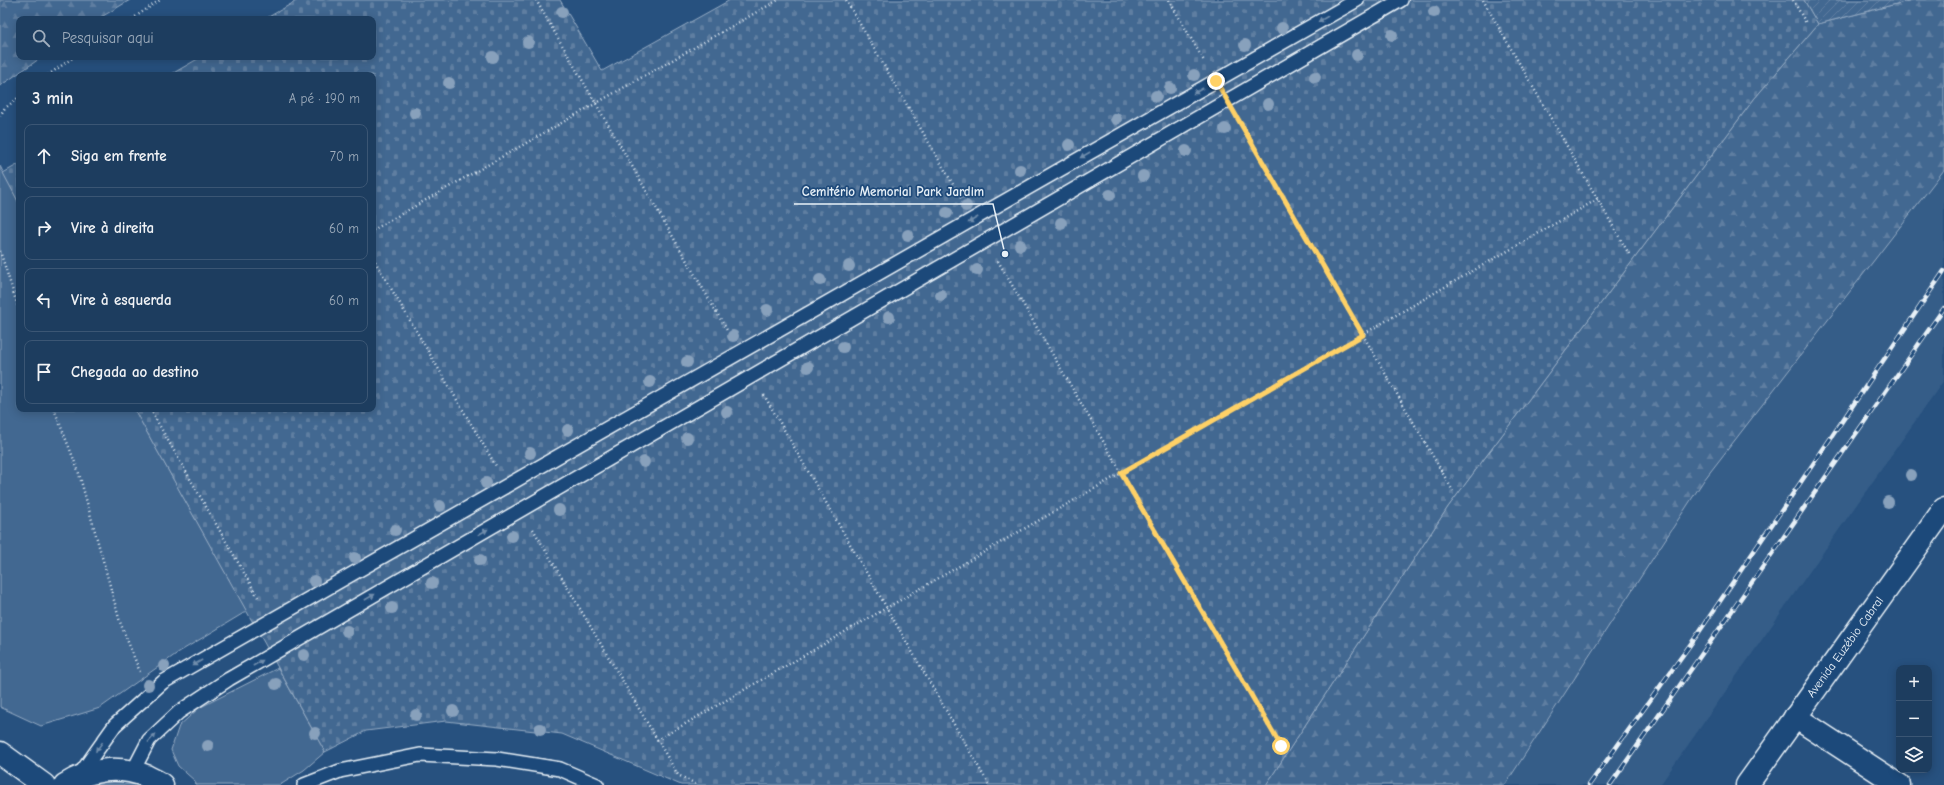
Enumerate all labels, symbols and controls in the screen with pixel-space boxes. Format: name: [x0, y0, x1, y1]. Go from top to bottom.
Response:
search box: [16, 16, 376, 60]
one-way arrow: [1317, 16, 1329, 23]
icon: search: [30, 27, 52, 49]
text: Pesquisar aqui: [62, 29, 154, 47]
route end: [1207, 72, 1225, 90]
one-way arrow: [1192, 87, 1204, 94]
text: 3 min: [32, 89, 73, 108]
text: A pé · 190 m: [289, 91, 360, 106]
icon: ahead: [33, 145, 55, 167]
text: Siga em frente: [71, 147, 167, 165]
text: 70 m: [330, 149, 359, 164]
one-way arrow: [1080, 152, 1091, 159]
callout: Cemitério Memorial Park Jardim: [794, 179, 993, 204]
text: Cemitério Memorial Park Jardim: [802, 184, 984, 199]
one-way arrow: [967, 216, 979, 223]
icon: right: [33, 217, 55, 239]
text: Vire à direita: [71, 219, 154, 237]
text: 60 m: [329, 221, 359, 236]
icon: left: [33, 289, 55, 311]
text: Vire à esquerda: [71, 291, 172, 309]
text: 60 m: [329, 293, 359, 308]
icon: arrive: [33, 361, 55, 383]
text: Chegada ao destino: [71, 363, 199, 381]
one-way arrow: [477, 529, 489, 536]
one-way arrow: [364, 594, 376, 601]
street label: Avenida Euzébio Cabral: [1804, 594, 1886, 700]
one-way arrow: [252, 659, 264, 666]
one-way arrow: [191, 660, 202, 666]
map controls: [1896, 665, 1932, 773]
button: +: [1896, 665, 1932, 701]
button: −: [1896, 701, 1932, 737]
one-way arrow: [148, 733, 157, 743]
route start: [1272, 737, 1290, 755]
button: layers: [1896, 737, 1932, 773]
one-way arrow: [95, 742, 103, 752]

